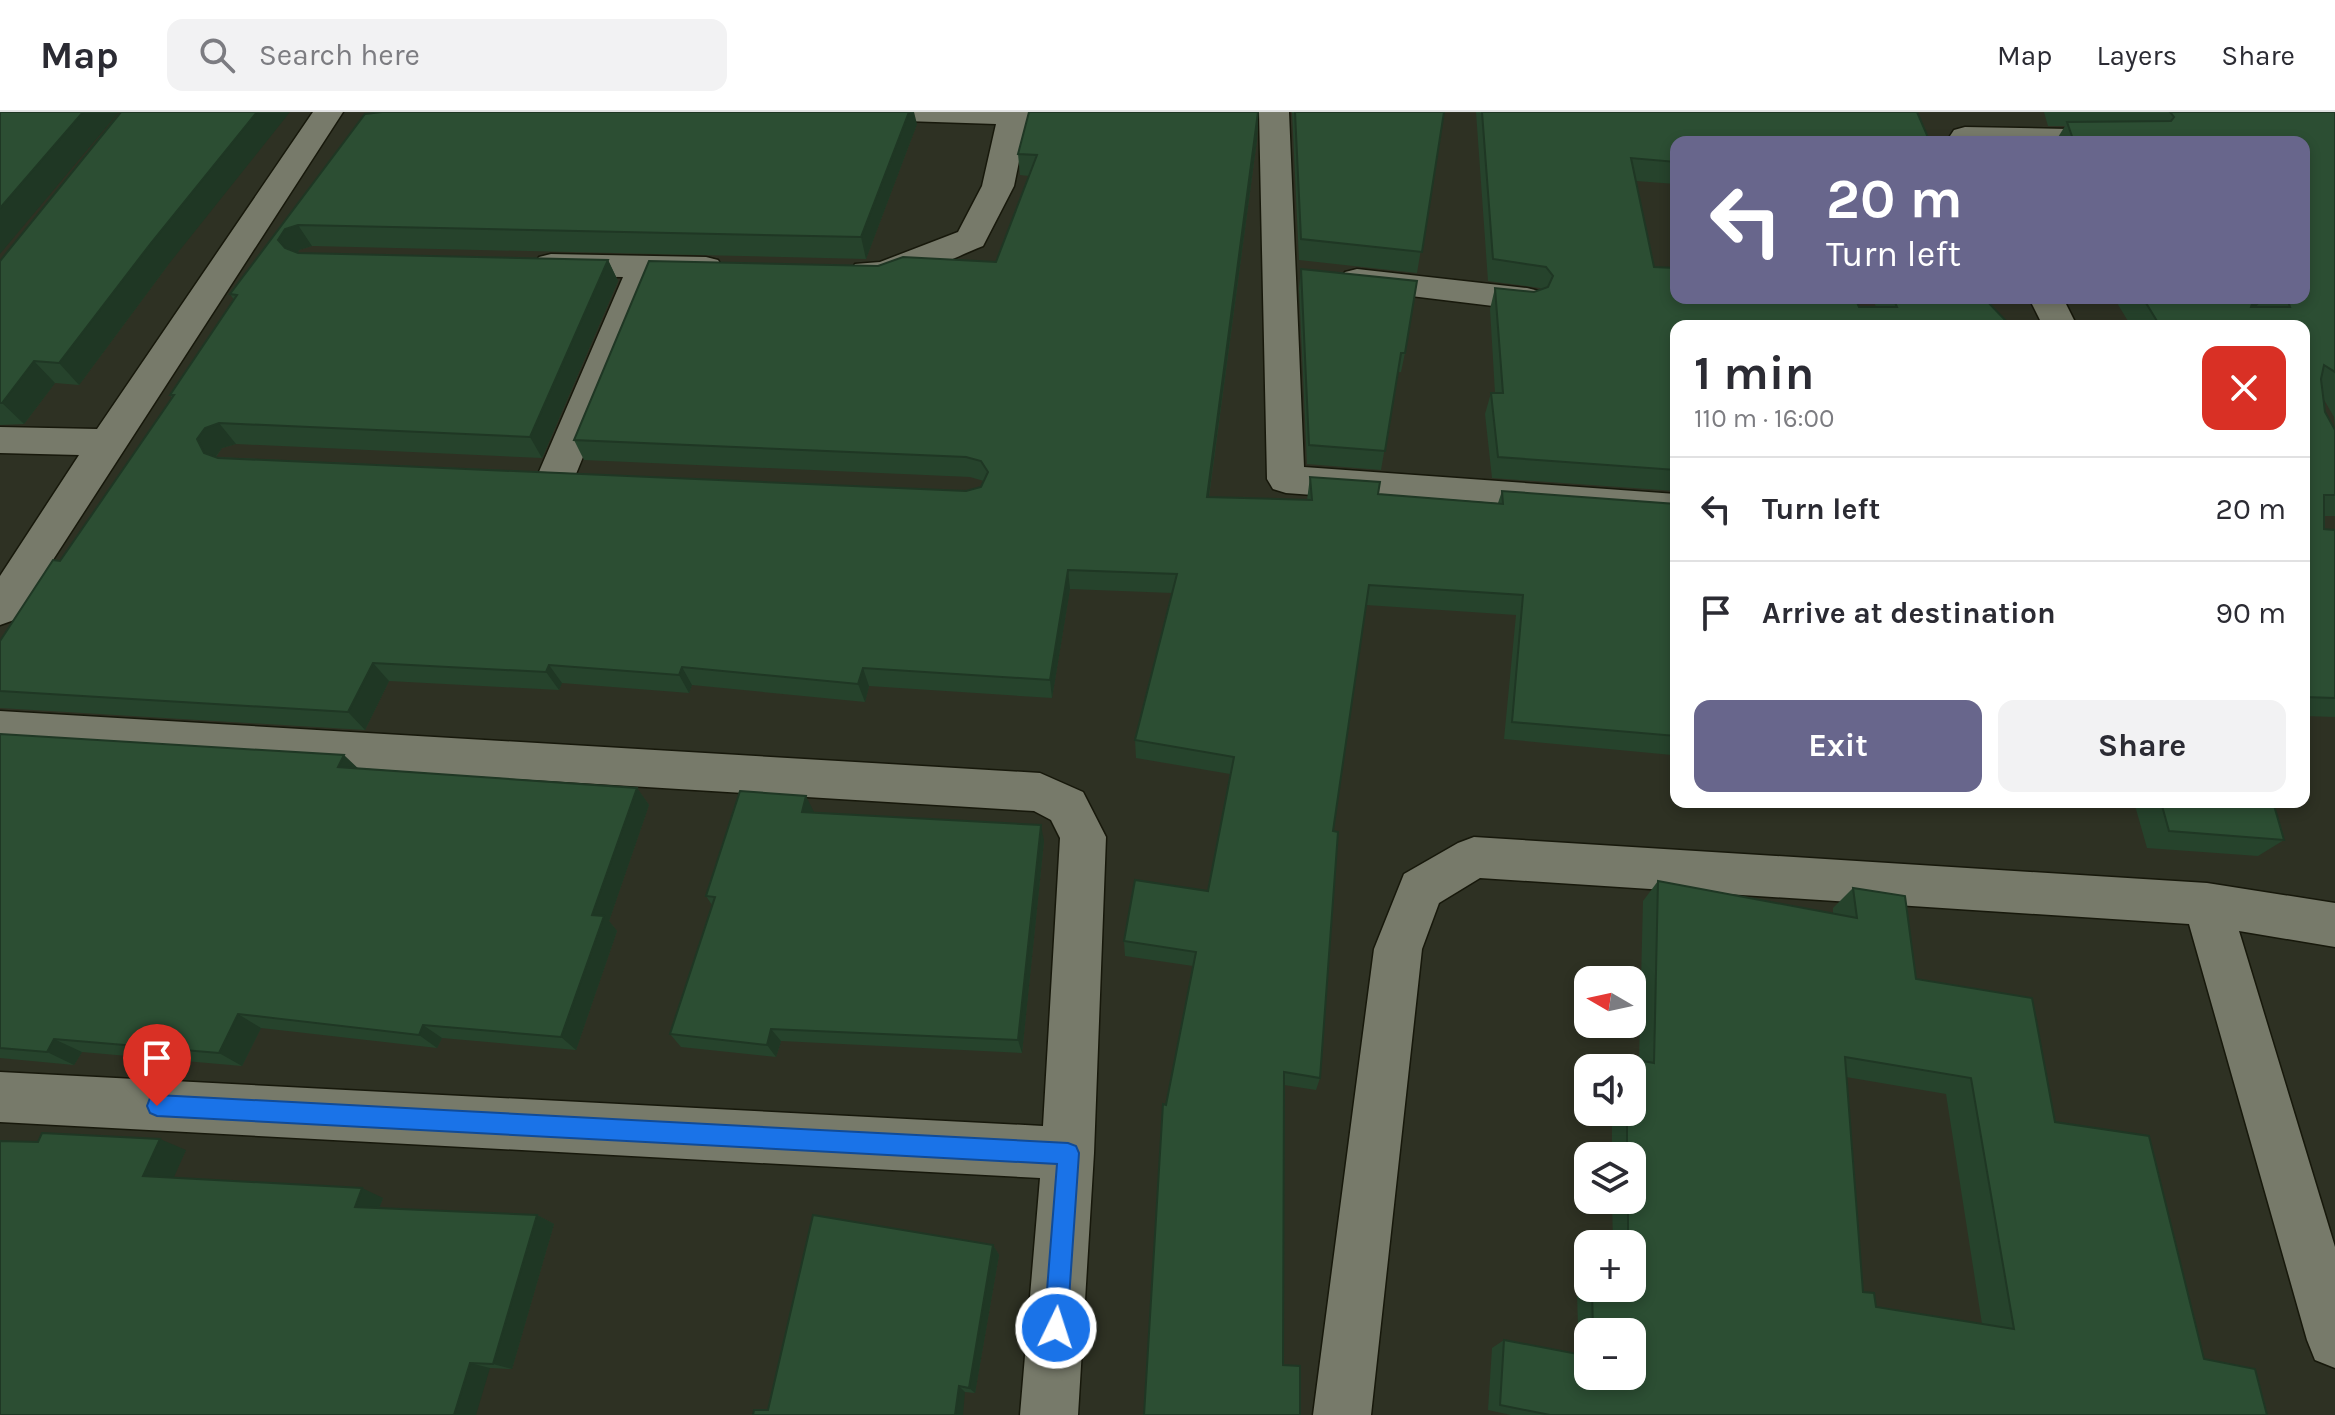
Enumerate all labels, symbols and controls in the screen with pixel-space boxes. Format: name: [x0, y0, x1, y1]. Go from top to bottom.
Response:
search box: [167, 19, 727, 91]
text: Map: [40, 33, 119, 78]
icon: search: [195, 33, 239, 77]
text: Search here: [259, 37, 420, 73]
text: Map: [1997, 39, 2052, 72]
text: Layers: [2096, 39, 2177, 72]
text: Share: [2221, 39, 2295, 72]
text: 20 m: [1826, 166, 1963, 231]
icon: left: [1694, 168, 1798, 272]
text: Turn left: [1826, 233, 1961, 275]
text: 1 min: [1694, 345, 1814, 401]
button: close: [2202, 346, 2286, 430]
text: 110 m · 16:00: [1694, 403, 1834, 434]
icon: left: [1694, 487, 1738, 531]
text: Turn left: [1762, 491, 1880, 527]
text: 20 m: [2216, 491, 2286, 527]
icon: arrive: [1694, 591, 1738, 635]
text: Arrive at destination: [1762, 595, 2056, 631]
text: 90 m: [2216, 595, 2286, 631]
button: Exit: [1694, 700, 1982, 792]
button: Share: [1998, 700, 2286, 792]
north arrow: [1574, 966, 1646, 1038]
map controls: [1574, 966, 1646, 1390]
pin: [123, 1024, 191, 1106]
icon: arrive: [135, 1036, 179, 1080]
button: sound: [1574, 1054, 1646, 1126]
button: layers: [1574, 1142, 1646, 1214]
button: +: [1574, 1230, 1646, 1302]
position arrow: [1014, 1286, 1098, 1370]
button: −: [1574, 1318, 1646, 1390]

